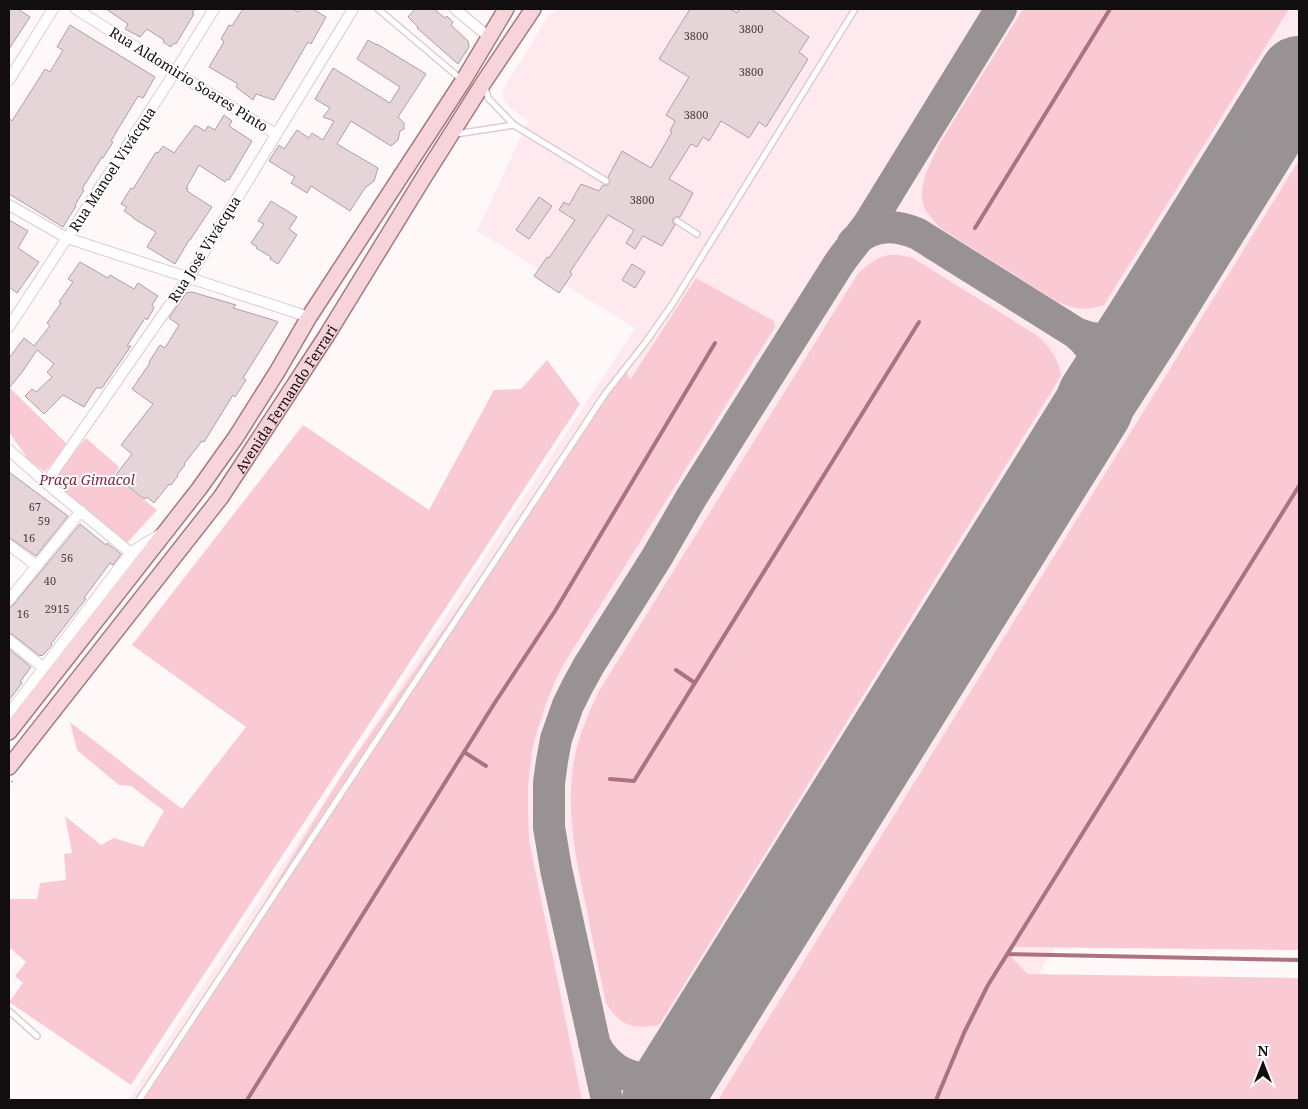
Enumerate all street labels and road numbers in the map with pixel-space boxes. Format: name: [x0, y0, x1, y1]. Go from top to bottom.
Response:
street label: Rua Aldomirio Soares Pinto: [106, 22, 272, 136]
street label: Rua Manoel Vivácqua: [64, 103, 160, 235]
street label: Rua José Vivácqua: [164, 192, 245, 306]
street label: Avenida Fernando Ferrari: [230, 320, 341, 476]

